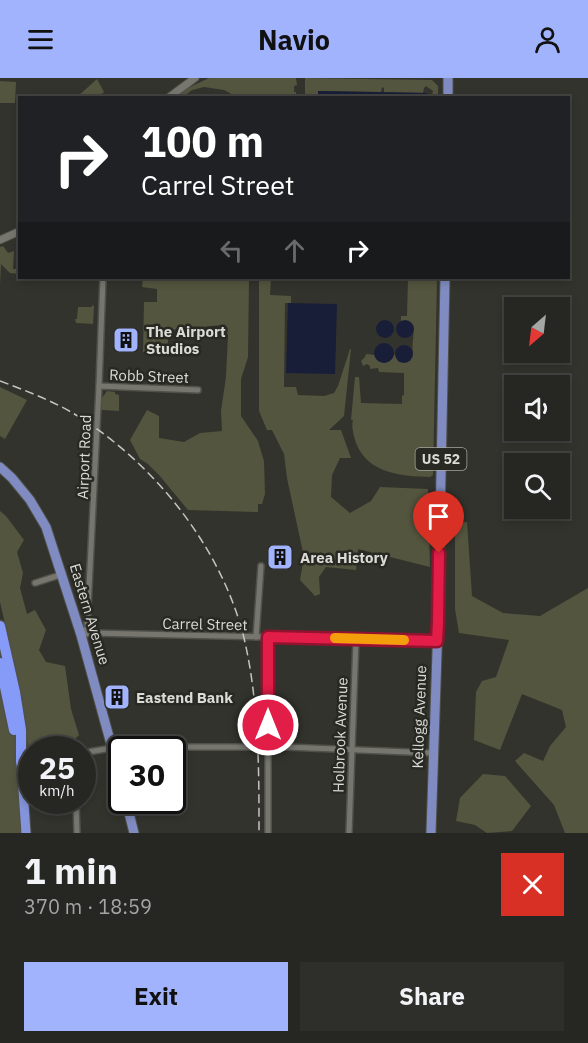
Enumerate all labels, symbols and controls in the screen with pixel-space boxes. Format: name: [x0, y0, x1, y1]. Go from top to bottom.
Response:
text: Navio: [258, 22, 330, 57]
icon: menu: [24, 23, 57, 56]
icon: person: [531, 23, 564, 56]
text: 100 m: [141, 114, 264, 169]
icon: right: [42, 120, 120, 198]
text: Carrel Street: [141, 167, 294, 202]
icon: left: [215, 234, 248, 267]
icon: ahead: [278, 234, 311, 267]
icon: right: [341, 234, 374, 267]
north arrow: [504, 297, 570, 363]
map controls: [504, 297, 570, 519]
place label: The Airport Studios: [146, 322, 226, 358]
building icon: The Airport Studios: [111, 325, 141, 355]
street label: Robb Street: [109, 365, 189, 387]
button: sound: [504, 375, 570, 441]
street label: Airport Road: [73, 414, 95, 500]
road number: US 52: [416, 448, 466, 470]
button: search: [504, 453, 570, 519]
pin: [413, 491, 464, 553]
icon: arrive: [422, 500, 455, 533]
building icon: Area History: [265, 542, 295, 572]
place label: Area History: [300, 548, 388, 567]
street label: Eastern Avenue: [66, 561, 114, 667]
street label: Carrel Street: [162, 614, 248, 634]
street label: Kellogg Avenue: [408, 665, 430, 769]
street label: Holbrook Avenue: [328, 677, 352, 793]
building icon: Eastend Bank: [102, 682, 132, 712]
place label: Eastend Bank: [136, 688, 233, 707]
position arrow: [236, 693, 300, 757]
speed limit sign: 30: [108, 736, 186, 814]
text: 25: [39, 748, 75, 787]
text: km/h: [39, 781, 75, 800]
text: 1 min: [24, 847, 118, 894]
button: close: [501, 853, 564, 916]
text: 370 m · 18:59: [24, 893, 152, 920]
button: Exit: [24, 962, 288, 1031]
button: Share: [300, 962, 564, 1031]

